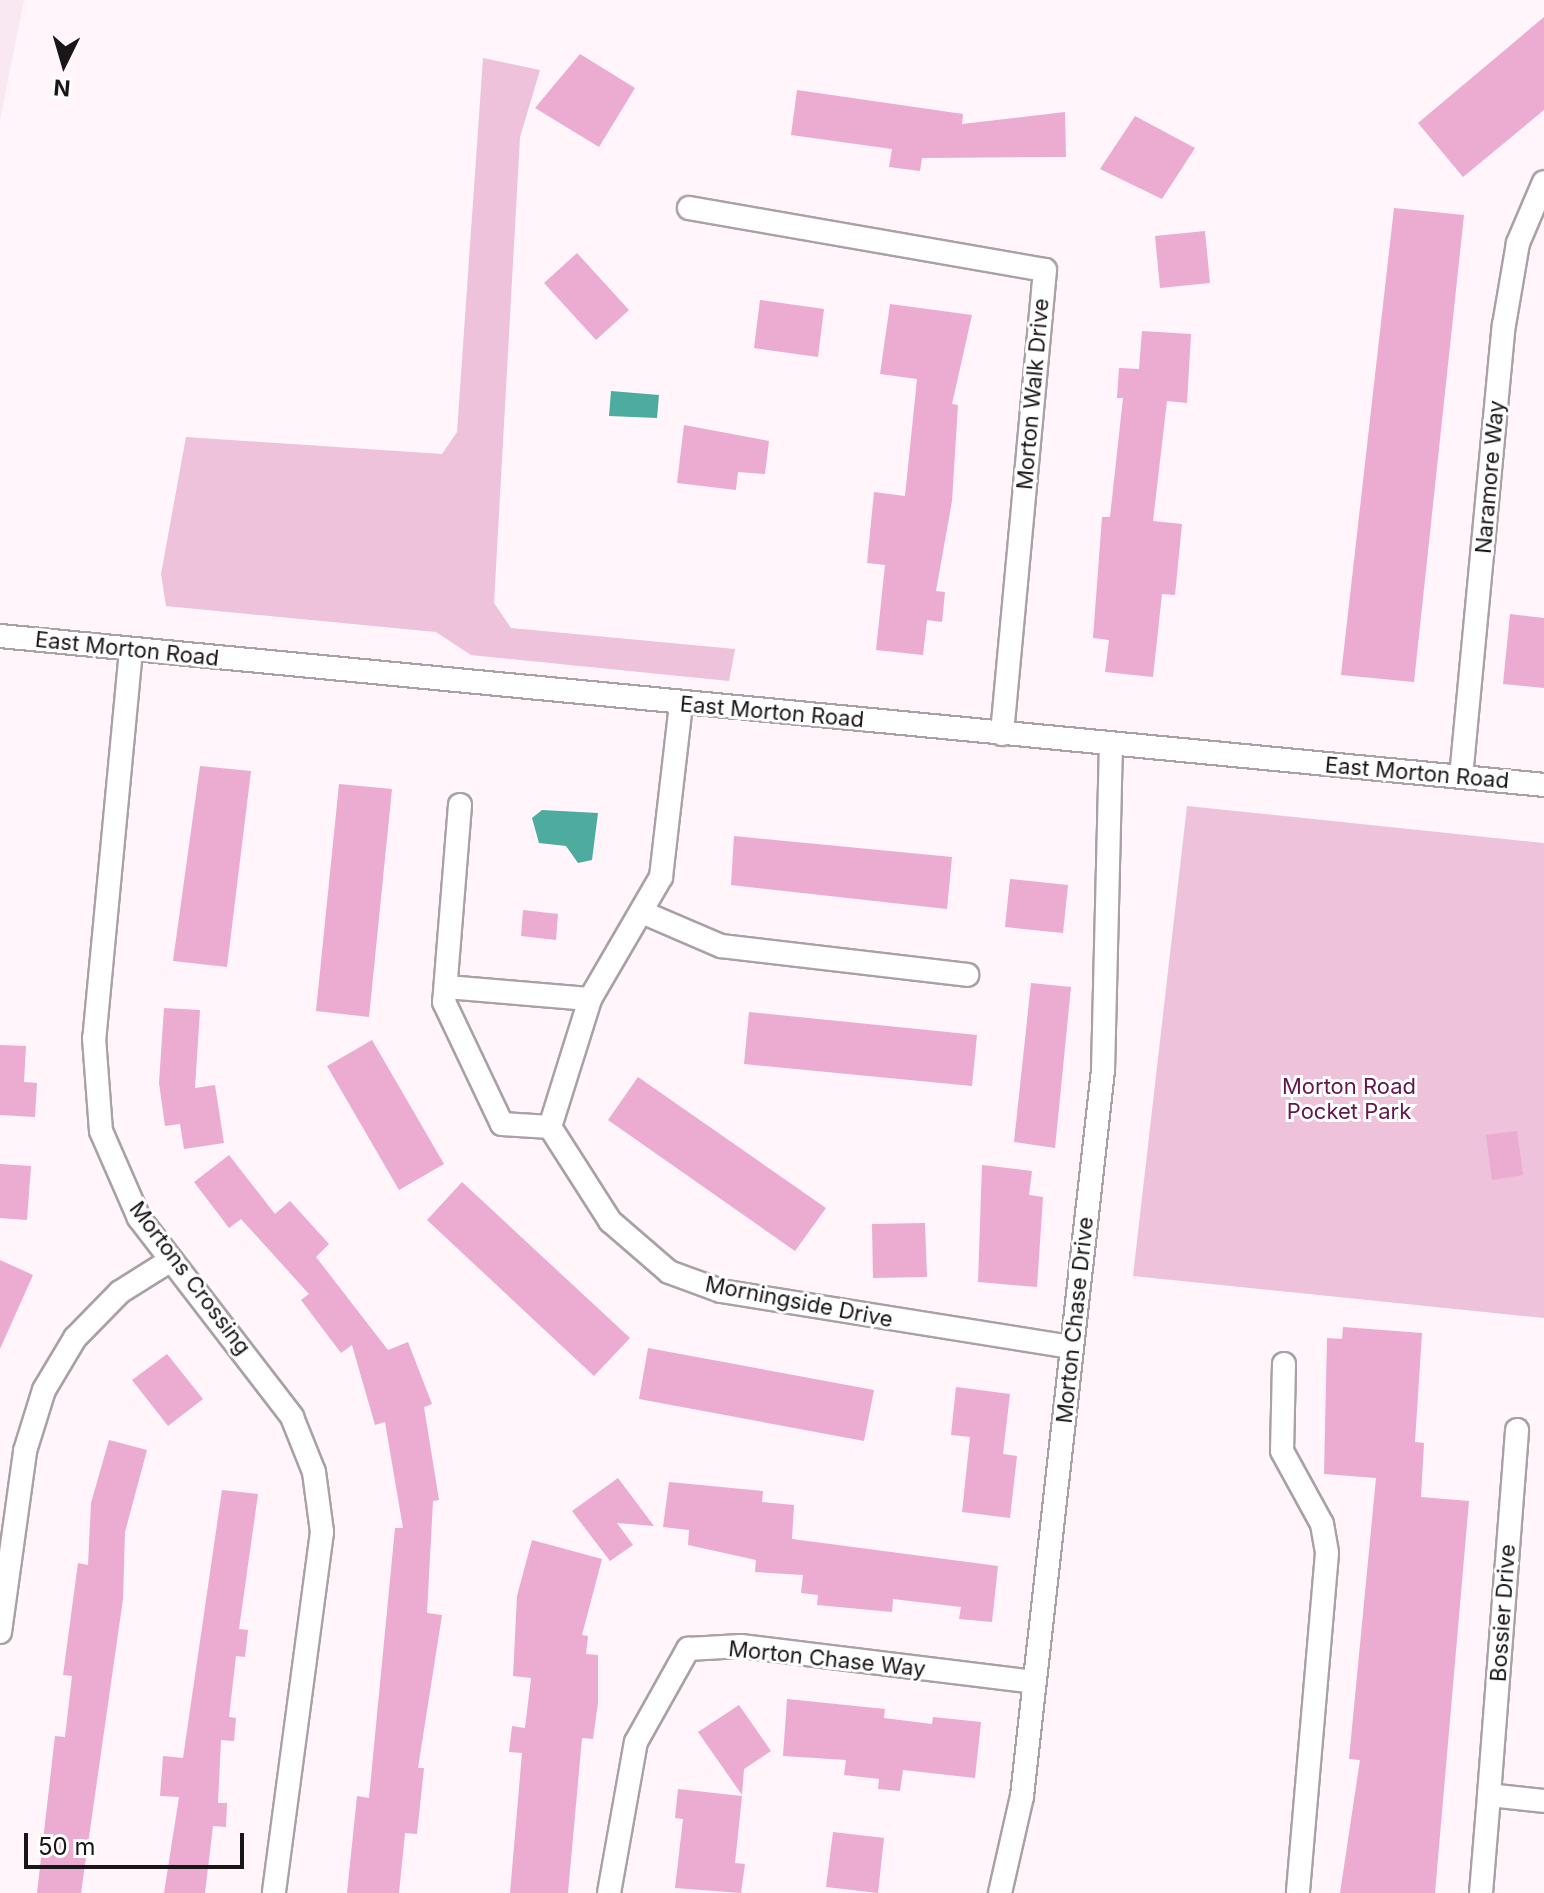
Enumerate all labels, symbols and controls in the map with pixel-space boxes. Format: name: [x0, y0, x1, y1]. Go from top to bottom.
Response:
north arrow: [24, 24, 104, 104]
text: N: [52, 74, 71, 102]
street label: Morton Walk Drive: [1011, 297, 1055, 491]
street label: Naramore Way: [1470, 399, 1510, 555]
street label: East Morton Road: [34, 626, 220, 672]
street label: East Morton Road: [679, 691, 865, 733]
street label: East Morton Road: [1324, 752, 1510, 794]
park label: Morton Road Pocket Park: [1282, 1073, 1416, 1124]
street label: Mortons Crossing: [124, 1196, 256, 1360]
street label: Morton Chase Drive: [1051, 1215, 1099, 1425]
street label: Morningside Drive: [703, 1271, 895, 1333]
street label: Bossier Drive: [1485, 1543, 1521, 1683]
street label: Morton Chase Way: [727, 1636, 927, 1682]
scale bar: [28, 1817, 248, 1867]
text: 50 m: [38, 1832, 96, 1861]

